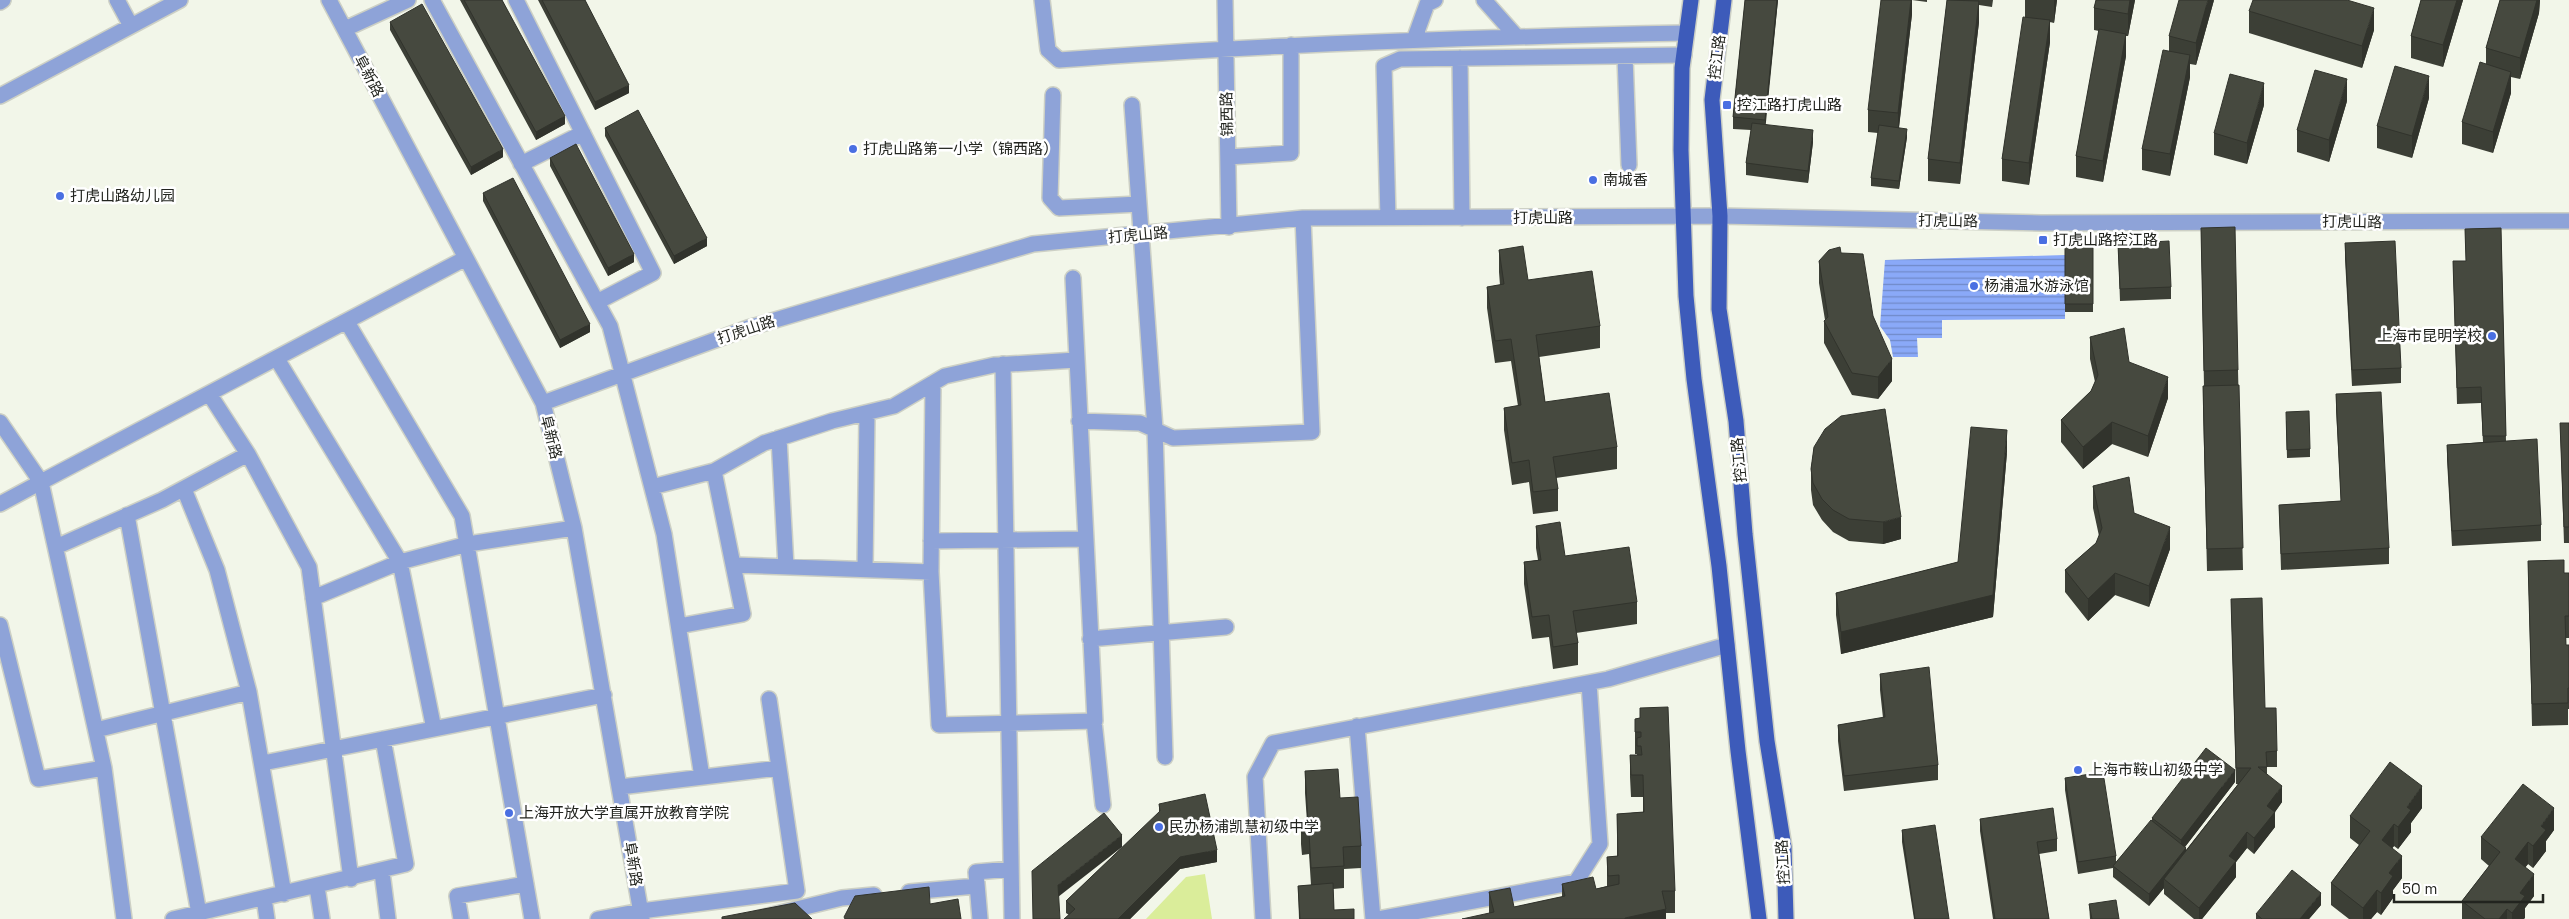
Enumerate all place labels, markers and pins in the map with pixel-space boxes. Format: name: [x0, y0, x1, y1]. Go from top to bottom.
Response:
place label: 控江路打虎山路: [1737, 95, 1842, 114]
marker: 控江路打虎山路: [1721, 99, 1733, 111]
place label: 打虎山路第一小学（锦西路）: [863, 139, 1058, 158]
marker: 打虎山路第一小学（锦西路）: [847, 143, 859, 155]
place label: 南城香: [1603, 170, 1648, 189]
marker: 南城香: [1587, 174, 1599, 186]
place label: 打虎山路幼儿园: [70, 186, 175, 205]
marker: 打虎山路幼儿园: [54, 190, 66, 202]
place label: 打虎山路控江路: [2053, 230, 2158, 249]
marker: 打虎山路控江路: [2037, 234, 2049, 246]
place label: 杨浦温水游泳馆: [1984, 276, 2089, 295]
marker: 杨浦温水游泳馆: [1968, 280, 1980, 292]
place label: 上海市昆明学校: [2377, 326, 2482, 345]
marker: 上海市昆明学校: [2486, 330, 2498, 342]
place label: 上海市鞍山初级中学: [2088, 760, 2223, 779]
marker: 上海市鞍山初级中学: [2072, 764, 2084, 776]
place label: 上海开放大学直属开放教育学院: [519, 803, 729, 822]
marker: 上海开放大学直属开放教育学院: [503, 807, 515, 819]
place label: 民办杨浦凯慧初级中学: [1169, 817, 1319, 836]
marker: 民办杨浦凯慧初级中学: [1153, 821, 1165, 833]

